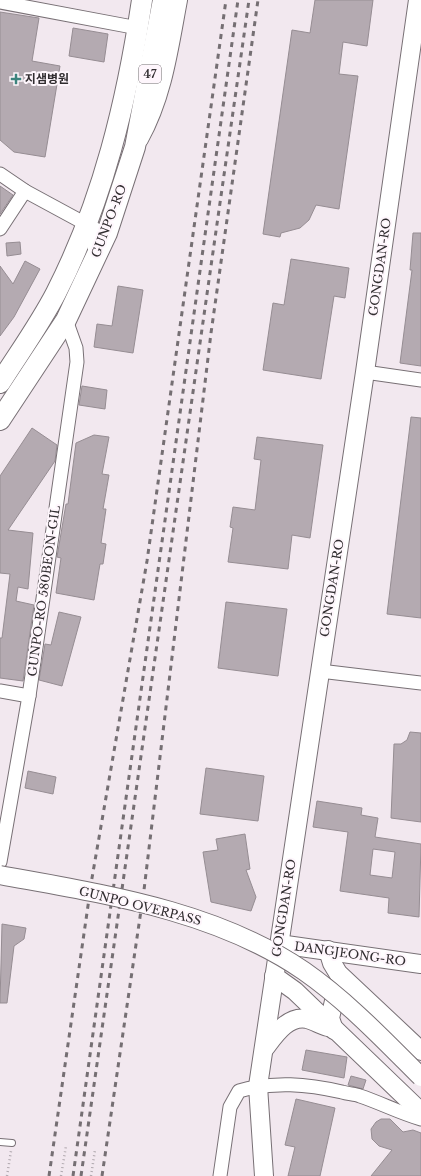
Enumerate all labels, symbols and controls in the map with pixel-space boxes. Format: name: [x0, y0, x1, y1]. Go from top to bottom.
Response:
road number: 47: [139, 65, 161, 83]
place label: 지샘병원: [25, 71, 69, 86]
marker: 지샘병원: [10, 73, 22, 85]
street label: GUNPO-RO: [88, 182, 129, 260]
street label: GONGDAN-RO: [365, 217, 394, 317]
street label: GUNPO-RO 580BEON-GIL: [24, 504, 63, 678]
street label: GONGDAN-RO: [316, 538, 347, 638]
street label: GONGDAN-RO: [268, 858, 299, 958]
street label: GUNPO OVERPASS: [77, 883, 203, 928]
street label: DANGJEONG-RO: [293, 938, 407, 969]

